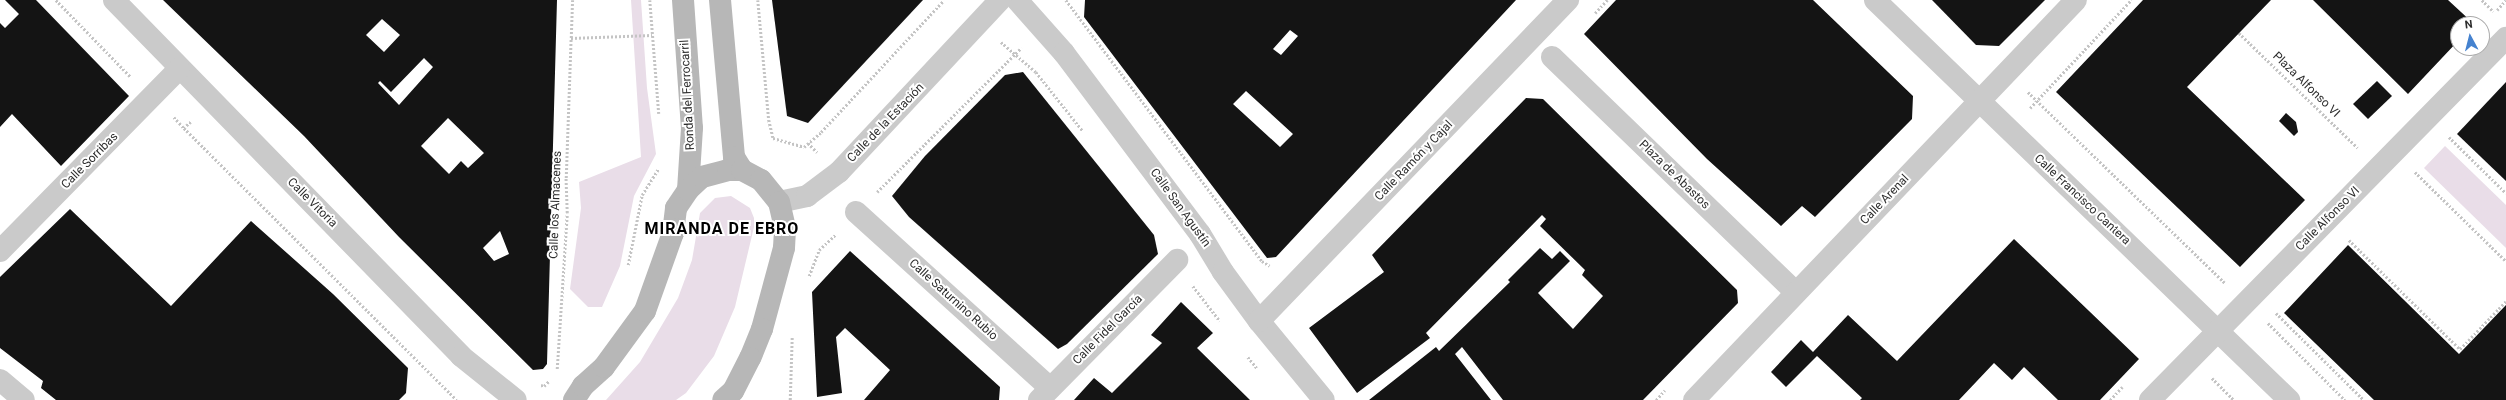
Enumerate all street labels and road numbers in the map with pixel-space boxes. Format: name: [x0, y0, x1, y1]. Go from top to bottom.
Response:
street label: Ronda del Ferrocarril: [678, 39, 698, 151]
street label: Plaza Alfonso VI: [2269, 49, 2343, 121]
street label: Calle de la Estación: [845, 81, 927, 165]
street label: Calle Ramón y Cajal: [1372, 118, 1456, 204]
street label: Calle Sorribas: [59, 130, 121, 192]
street label: Plaza de Abastos: [1636, 138, 1712, 212]
street label: Calle los Almacenes: [547, 151, 565, 259]
street label: Calle Francisco Cantera: [2031, 152, 2133, 248]
street label: Calle San Agustín: [1147, 166, 1213, 250]
street label: Calle Arenal: [1858, 172, 1912, 228]
street label: Calle Vitoria: [284, 175, 340, 231]
street label: Calle Alfonso VI: [2293, 184, 2363, 254]
street label: Calle Saturnino Rubio: [906, 256, 1000, 344]
street label: Calle Fidel García: [1070, 292, 1146, 368]

